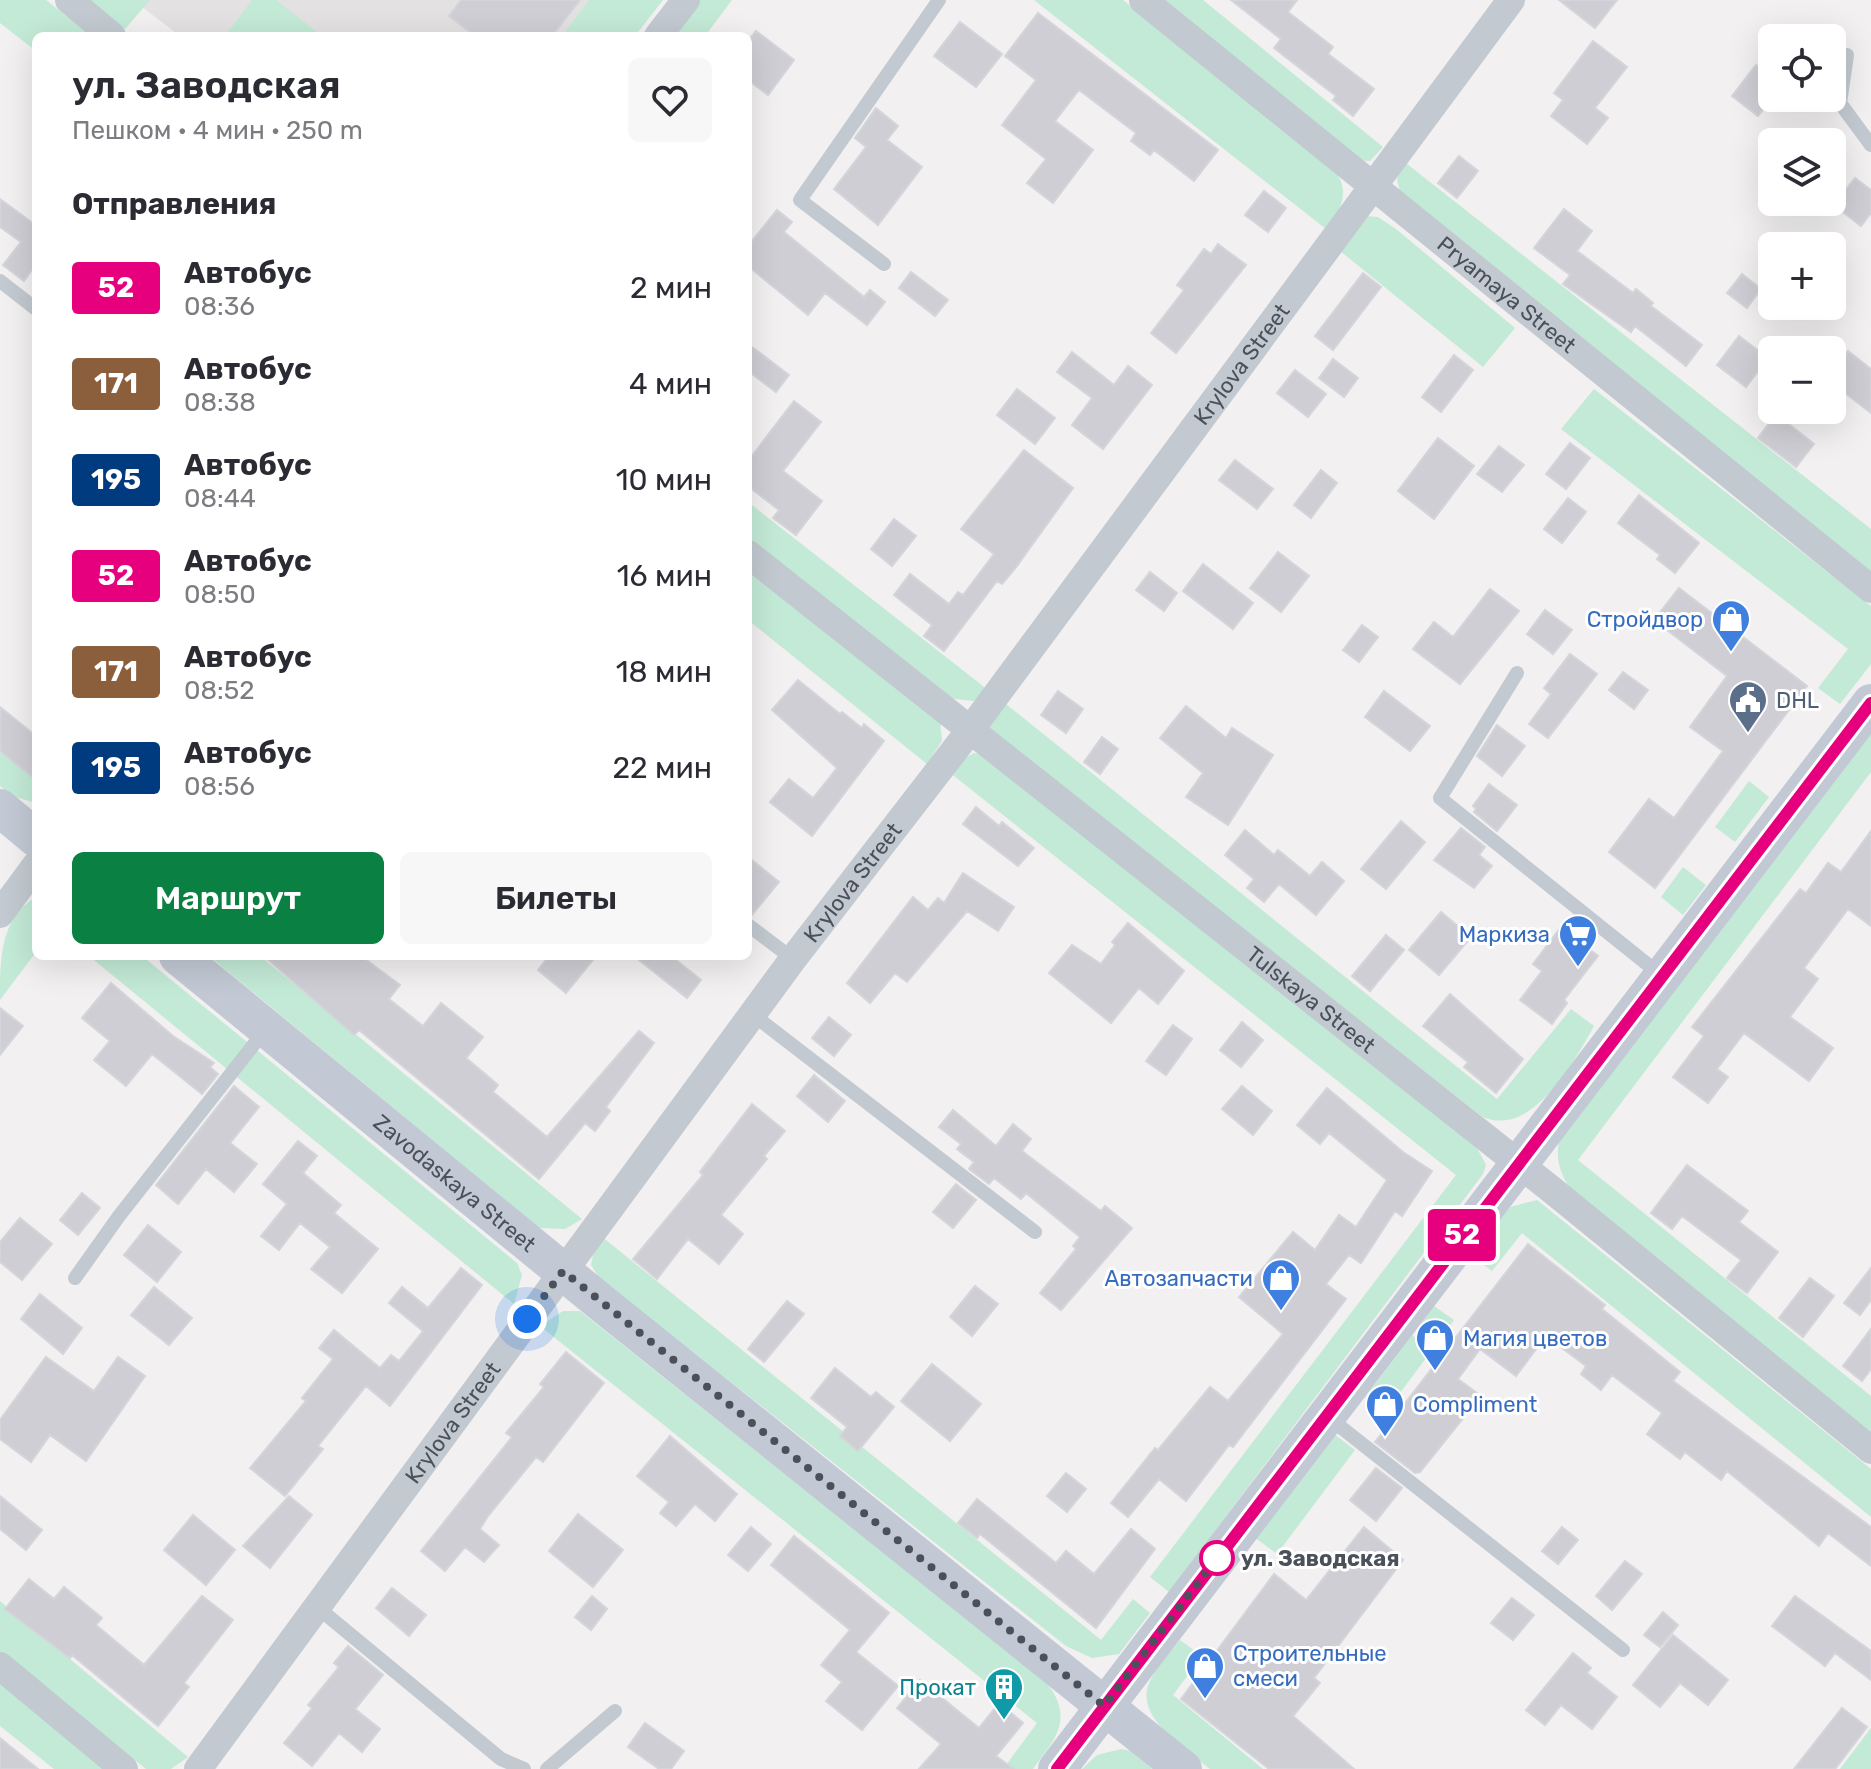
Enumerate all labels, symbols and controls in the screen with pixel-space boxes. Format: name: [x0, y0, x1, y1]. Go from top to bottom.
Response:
map controls: [1758, 24, 1846, 424]
button: locate: [1758, 24, 1846, 112]
button: heart: [628, 58, 712, 142]
text: ул. Заводская: [72, 62, 341, 108]
text: Пешком · 4 мин · 250 m: [72, 115, 363, 146]
button: layers: [1758, 128, 1846, 216]
text: Отправления: [72, 186, 276, 222]
street label: Pryamaya Street: [1432, 230, 1582, 359]
button: +: [1758, 232, 1846, 320]
text: Автобус: [184, 255, 312, 291]
text: 2 мин: [630, 270, 712, 306]
text: 52: [98, 271, 134, 304]
text: 08:36: [184, 291, 255, 322]
street label: Krylova Street: [1188, 298, 1295, 430]
button: −: [1758, 336, 1846, 424]
text: Автобус: [184, 351, 312, 387]
text: 4 мин: [629, 366, 712, 402]
text: 171: [94, 367, 138, 400]
text: 08:38: [184, 387, 256, 418]
text: Автобус: [184, 447, 312, 483]
text: 10 мин: [616, 462, 712, 498]
text: 195: [91, 463, 141, 496]
text: 08:44: [184, 483, 256, 514]
text: Автобус: [184, 543, 312, 579]
text: 16 мин: [617, 558, 712, 594]
text: 52: [98, 559, 134, 592]
text: 08:50: [184, 579, 256, 610]
shop icon: Стройдвор: [1710, 598, 1752, 653]
place label: Стройдвор: [1587, 606, 1703, 633]
text: Автобус: [184, 639, 312, 675]
text: 18 мин: [616, 654, 712, 690]
text: 171: [94, 655, 138, 688]
text: 08:52: [184, 675, 254, 706]
public building icon: DHL: [1727, 679, 1769, 734]
place label: DHL: [1776, 687, 1819, 714]
text: Автобус: [184, 735, 312, 771]
text: 22 мин: [612, 750, 712, 786]
text: 195: [91, 751, 141, 784]
text: 08:56: [184, 771, 255, 802]
street label: Krylova Street: [798, 817, 907, 948]
button: Маршрут: [72, 852, 384, 944]
button: Билеты: [400, 852, 712, 944]
supermarket icon: Маркиза: [1557, 913, 1599, 968]
place label: Маркиза: [1459, 921, 1550, 948]
street label: Tulskaya Street: [1241, 940, 1381, 1059]
street label: Zavodaskaya Street: [368, 1108, 542, 1258]
line badge: 52: [1426, 1209, 1498, 1261]
text: 52: [1444, 1218, 1480, 1251]
shop icon: Автозапчасти: [1260, 1257, 1302, 1312]
place label: Автозапчасти: [1105, 1265, 1253, 1292]
your location: [507, 1299, 547, 1339]
shop icon: Магия цветов: [1414, 1317, 1456, 1372]
place label: Магия цветов: [1463, 1325, 1607, 1352]
street label: Krylova Street: [399, 1356, 506, 1489]
shop icon: Compliment: [1364, 1383, 1406, 1438]
place label: Compliment: [1413, 1391, 1538, 1418]
marker: ул. Заводская: [1200, 1541, 1234, 1575]
place label: ул. Заводская: [1241, 1545, 1400, 1572]
place label: Строительные смеси: [1233, 1640, 1387, 1692]
shop icon: Строительные смеси: [1184, 1645, 1226, 1700]
building icon: Прокат: [983, 1666, 1025, 1721]
place label: Прокат: [899, 1674, 976, 1701]

